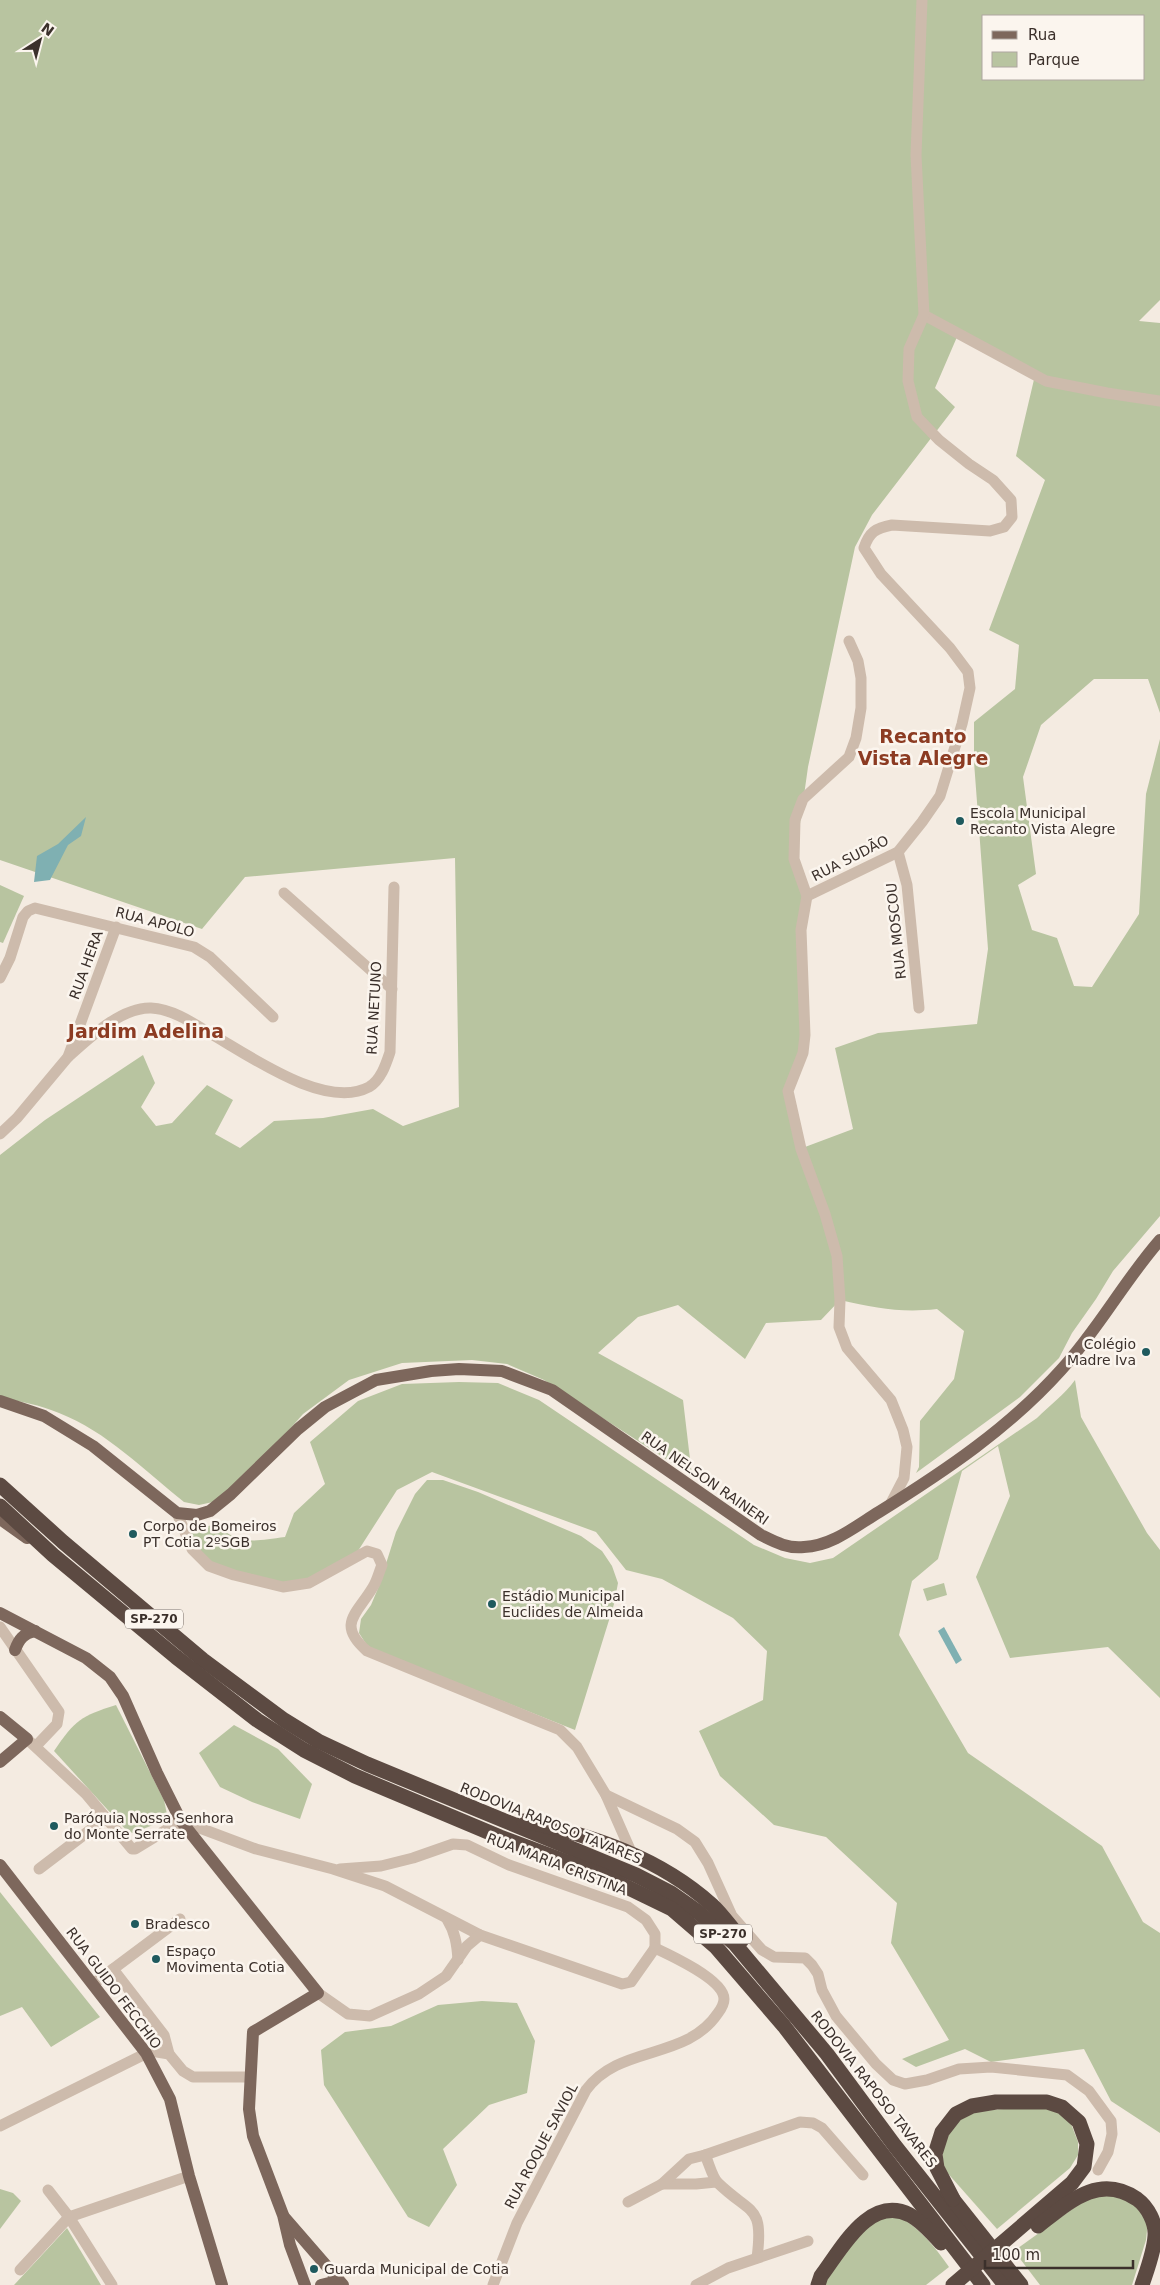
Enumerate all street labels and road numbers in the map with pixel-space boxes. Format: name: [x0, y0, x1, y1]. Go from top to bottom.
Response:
street label: RUA SUDÃO: [809, 832, 891, 884]
street label: RUA MOSCOU: [883, 882, 909, 980]
street label: RUA APOLO: [114, 904, 196, 940]
street label: RUA HERA: [66, 928, 106, 1002]
street label: RUA NETUNO: [364, 961, 384, 1055]
street label: RUA NELSON RAINERI: [638, 1428, 772, 1528]
road number: SP-270: [125, 1610, 183, 1628]
street label: RODOVIA RAPOSO TAVARES: [458, 1779, 644, 1867]
street label: RUA MARIA CRISTINA: [485, 1830, 630, 1898]
street label: RUA GUIDO FECCHIO: [63, 1924, 165, 2052]
road number: SP-270: [694, 1925, 752, 1944]
street label: RODOVIA RAPOSO TAVARES: [808, 2007, 940, 2171]
street label: RUA ROQUE SAVIOL: [501, 2080, 581, 2211]

